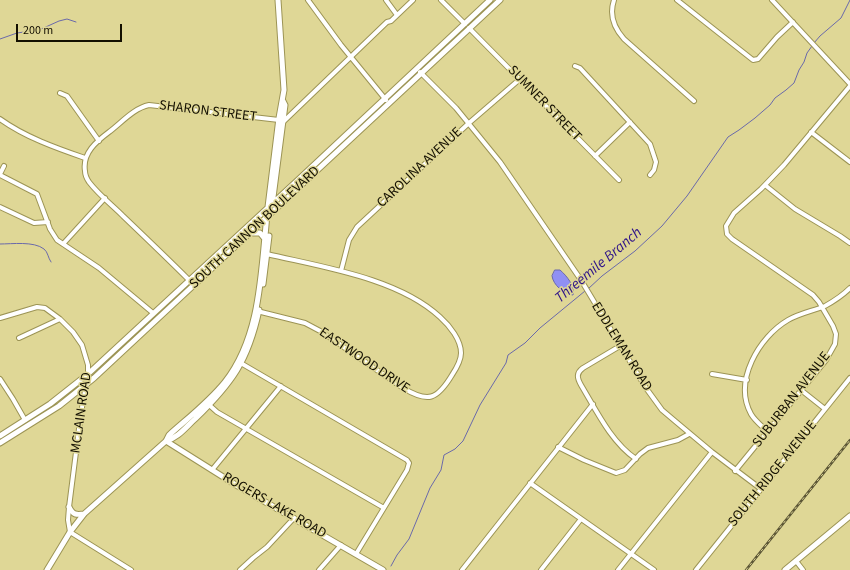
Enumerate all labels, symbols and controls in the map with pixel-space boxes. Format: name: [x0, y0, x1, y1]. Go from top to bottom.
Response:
scale bar: [18, 16, 124, 42]
text: 200 m: [23, 22, 53, 39]
street label: SUMNER STREET: [504, 63, 584, 145]
street label: SHARON STREET: [158, 98, 258, 126]
street label: CAROLINA AVENUE: [374, 124, 466, 212]
street label: SOUTH CANNON BOULEVARD: [186, 163, 324, 293]
water label: Threemile Branch: [552, 224, 646, 308]
street label: EDDLEMAN ROAD: [587, 299, 655, 395]
street label: EASTWOOD DRIVE: [316, 325, 412, 397]
street label: SUBURBAN AVENUE: [749, 349, 835, 451]
street label: MCLAIN ROAD: [68, 371, 96, 455]
street label: SOUTH RIDGE AVENUE: [725, 418, 821, 530]
street label: ROGERS LAKE ROAD: [219, 469, 329, 543]

